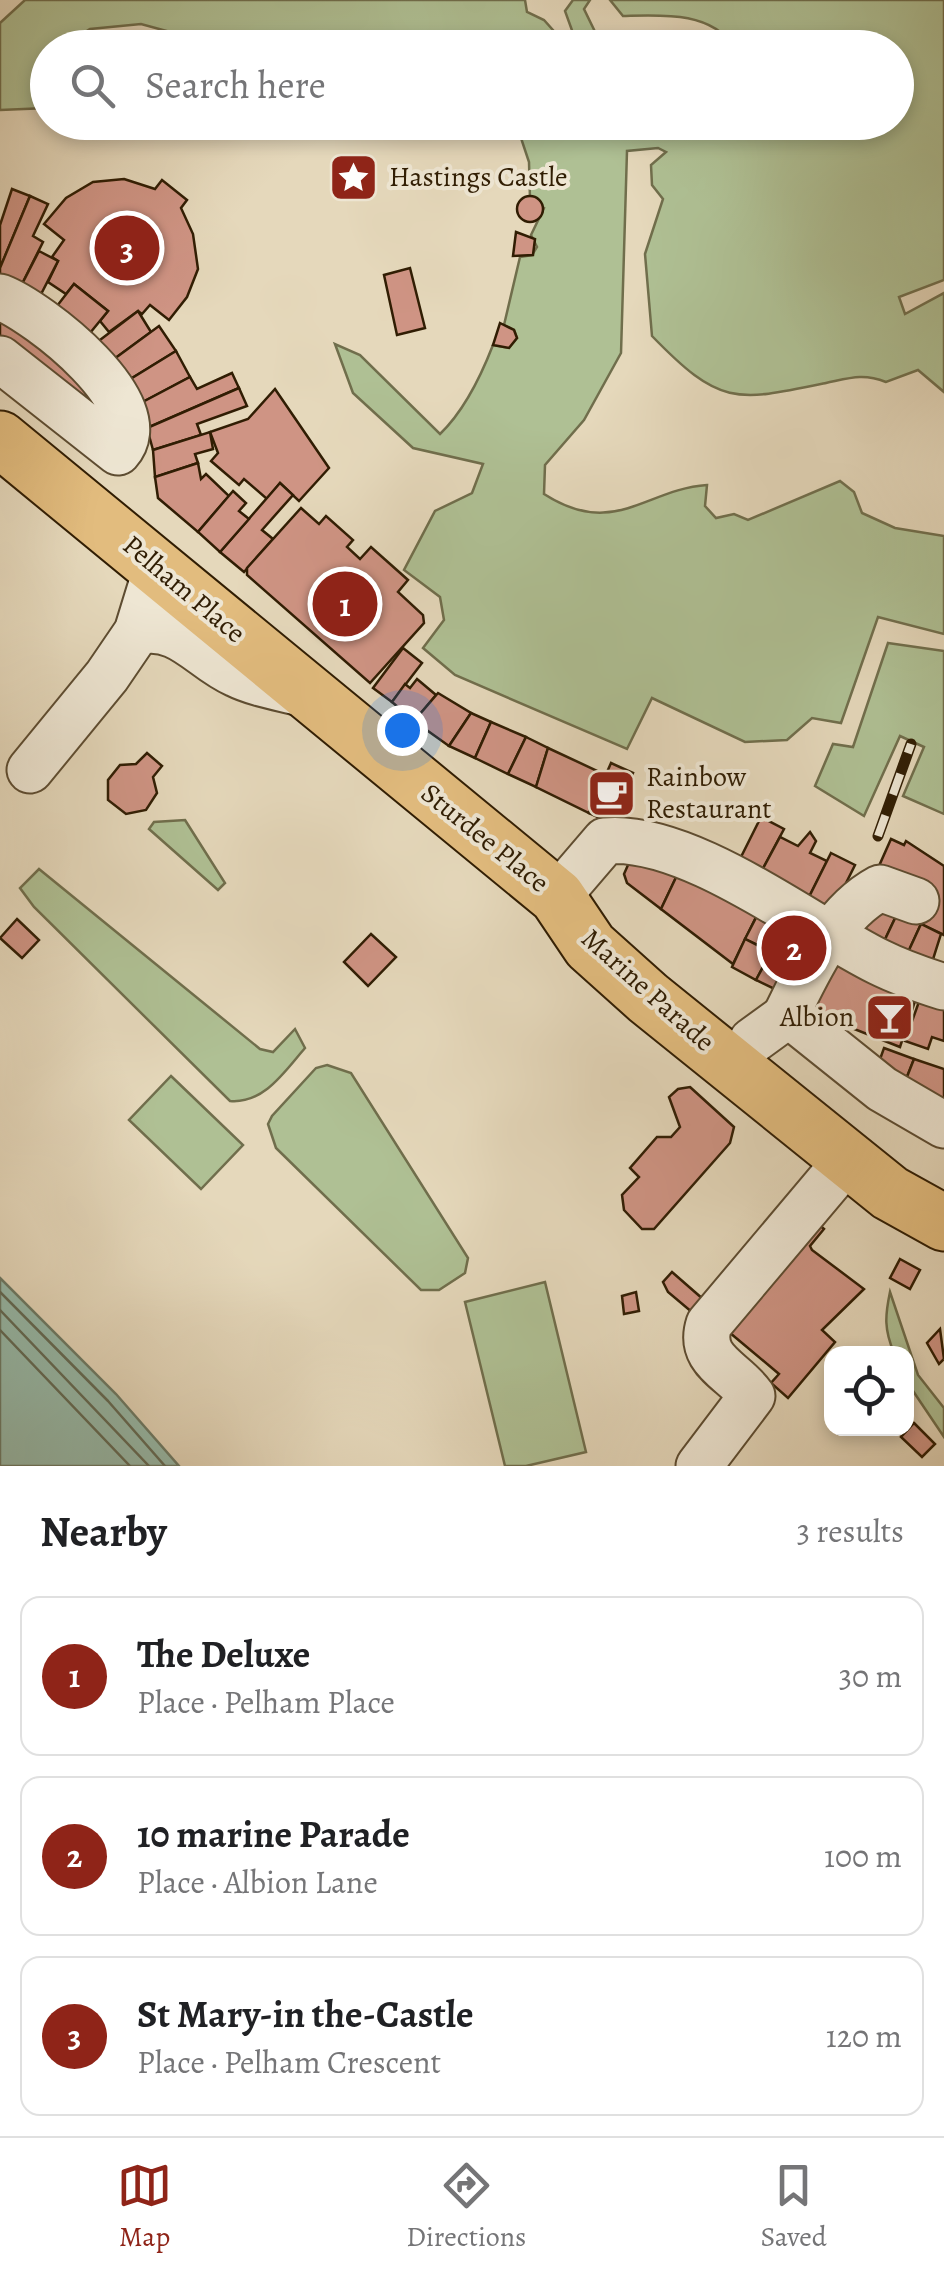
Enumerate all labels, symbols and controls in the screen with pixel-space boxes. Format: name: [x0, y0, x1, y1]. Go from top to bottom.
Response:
search box: [30, 30, 914, 140]
icon: search: [65, 58, 120, 113]
text: Search here: [145, 59, 326, 111]
place icon: Hastings Castle: [328, 151, 380, 203]
place label: Hastings Castle: [389, 158, 568, 196]
pin: 3: [94, 210, 160, 286]
street label: Pelham Place: [114, 526, 254, 652]
pin: 1: [312, 566, 378, 642]
your location: [377, 705, 428, 756]
place label: Rainbow Restaurant: [646, 758, 772, 828]
cafe icon: Rainbow Restaurant: [585, 767, 637, 819]
street label: Sturdee Place: [413, 775, 557, 901]
pin: 2: [762, 910, 826, 986]
street label: Marine Parade: [573, 920, 723, 1060]
bar icon: Albion: [863, 991, 915, 1043]
place label: Albion: [779, 998, 854, 1036]
map controls: [824, 1346, 914, 1436]
button: locate: [824, 1346, 914, 1436]
text: Nearby: [40, 1503, 167, 1560]
text: 3 results: [797, 1509, 904, 1553]
text: The Deluxe: [137, 1628, 310, 1680]
text: 1: [69, 1654, 80, 1698]
text: 30 m: [839, 1654, 902, 1698]
text: Place · Pelham Place: [137, 1680, 395, 1724]
text: 10 marine Parade: [137, 1808, 410, 1860]
text: 2: [67, 1834, 82, 1878]
text: 100 m: [824, 1834, 902, 1878]
text: Place · Albion Lane: [137, 1860, 378, 1904]
text: St Mary-in the-Castle: [137, 1988, 474, 2040]
text: 3: [68, 2014, 81, 2058]
text: 120 m: [826, 2014, 902, 2058]
text: Place · Pelham Crescent: [137, 2040, 441, 2084]
tab: Map: [117, 2158, 172, 2256]
tab: Directions: [406, 2158, 526, 2256]
tab: Saved: [761, 2158, 827, 2256]

